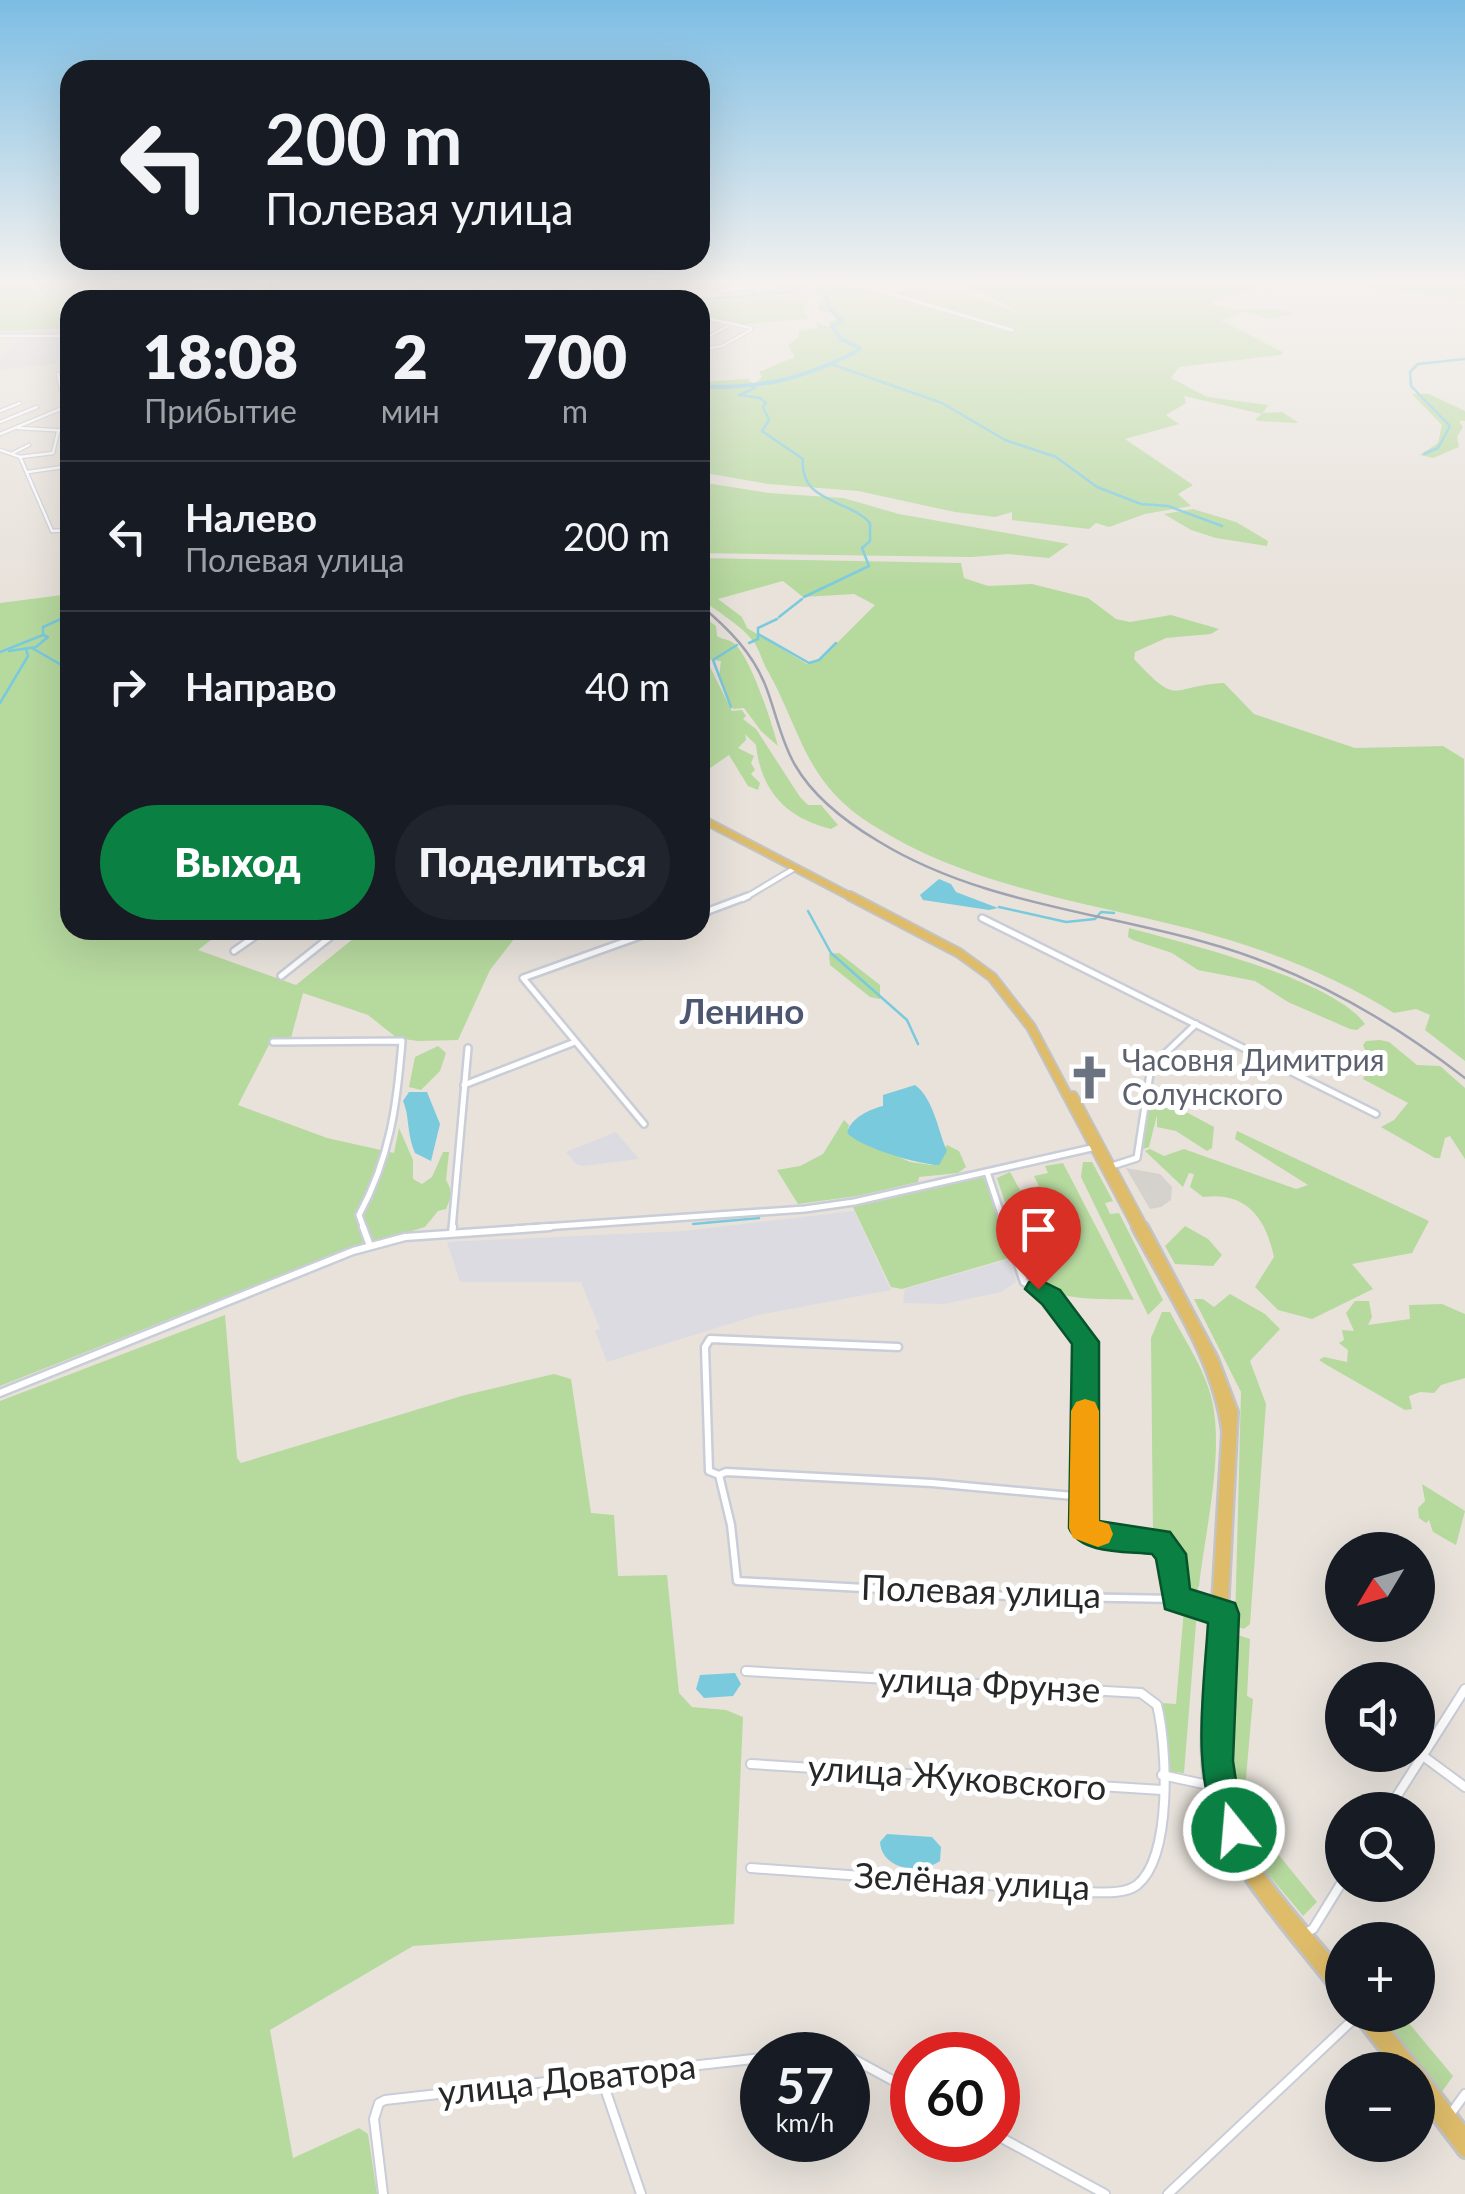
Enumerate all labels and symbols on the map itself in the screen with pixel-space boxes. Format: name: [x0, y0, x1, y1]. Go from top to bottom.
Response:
district label: Ленино: [679, 989, 804, 1031]
place label: Часовня Димитрия Солунского: [1122, 1041, 1385, 1111]
church icon: Часовня Димитрия Солунского: [1065, 1054, 1113, 1102]
pin: [996, 1187, 1081, 1290]
north arrow: [1325, 1532, 1435, 1642]
street label: Полевая улица: [860, 1565, 1102, 1615]
street label: улица Фрунзе: [877, 1656, 1101, 1710]
street label: улица Жуковского: [806, 1745, 1108, 1807]
position arrow: [1182, 1778, 1286, 1882]
street label: Зелёная улица: [853, 1853, 1091, 1907]
speed limit sign: 60: [890, 2032, 1020, 2162]
street label: улица Доватора: [436, 2044, 698, 2112]

